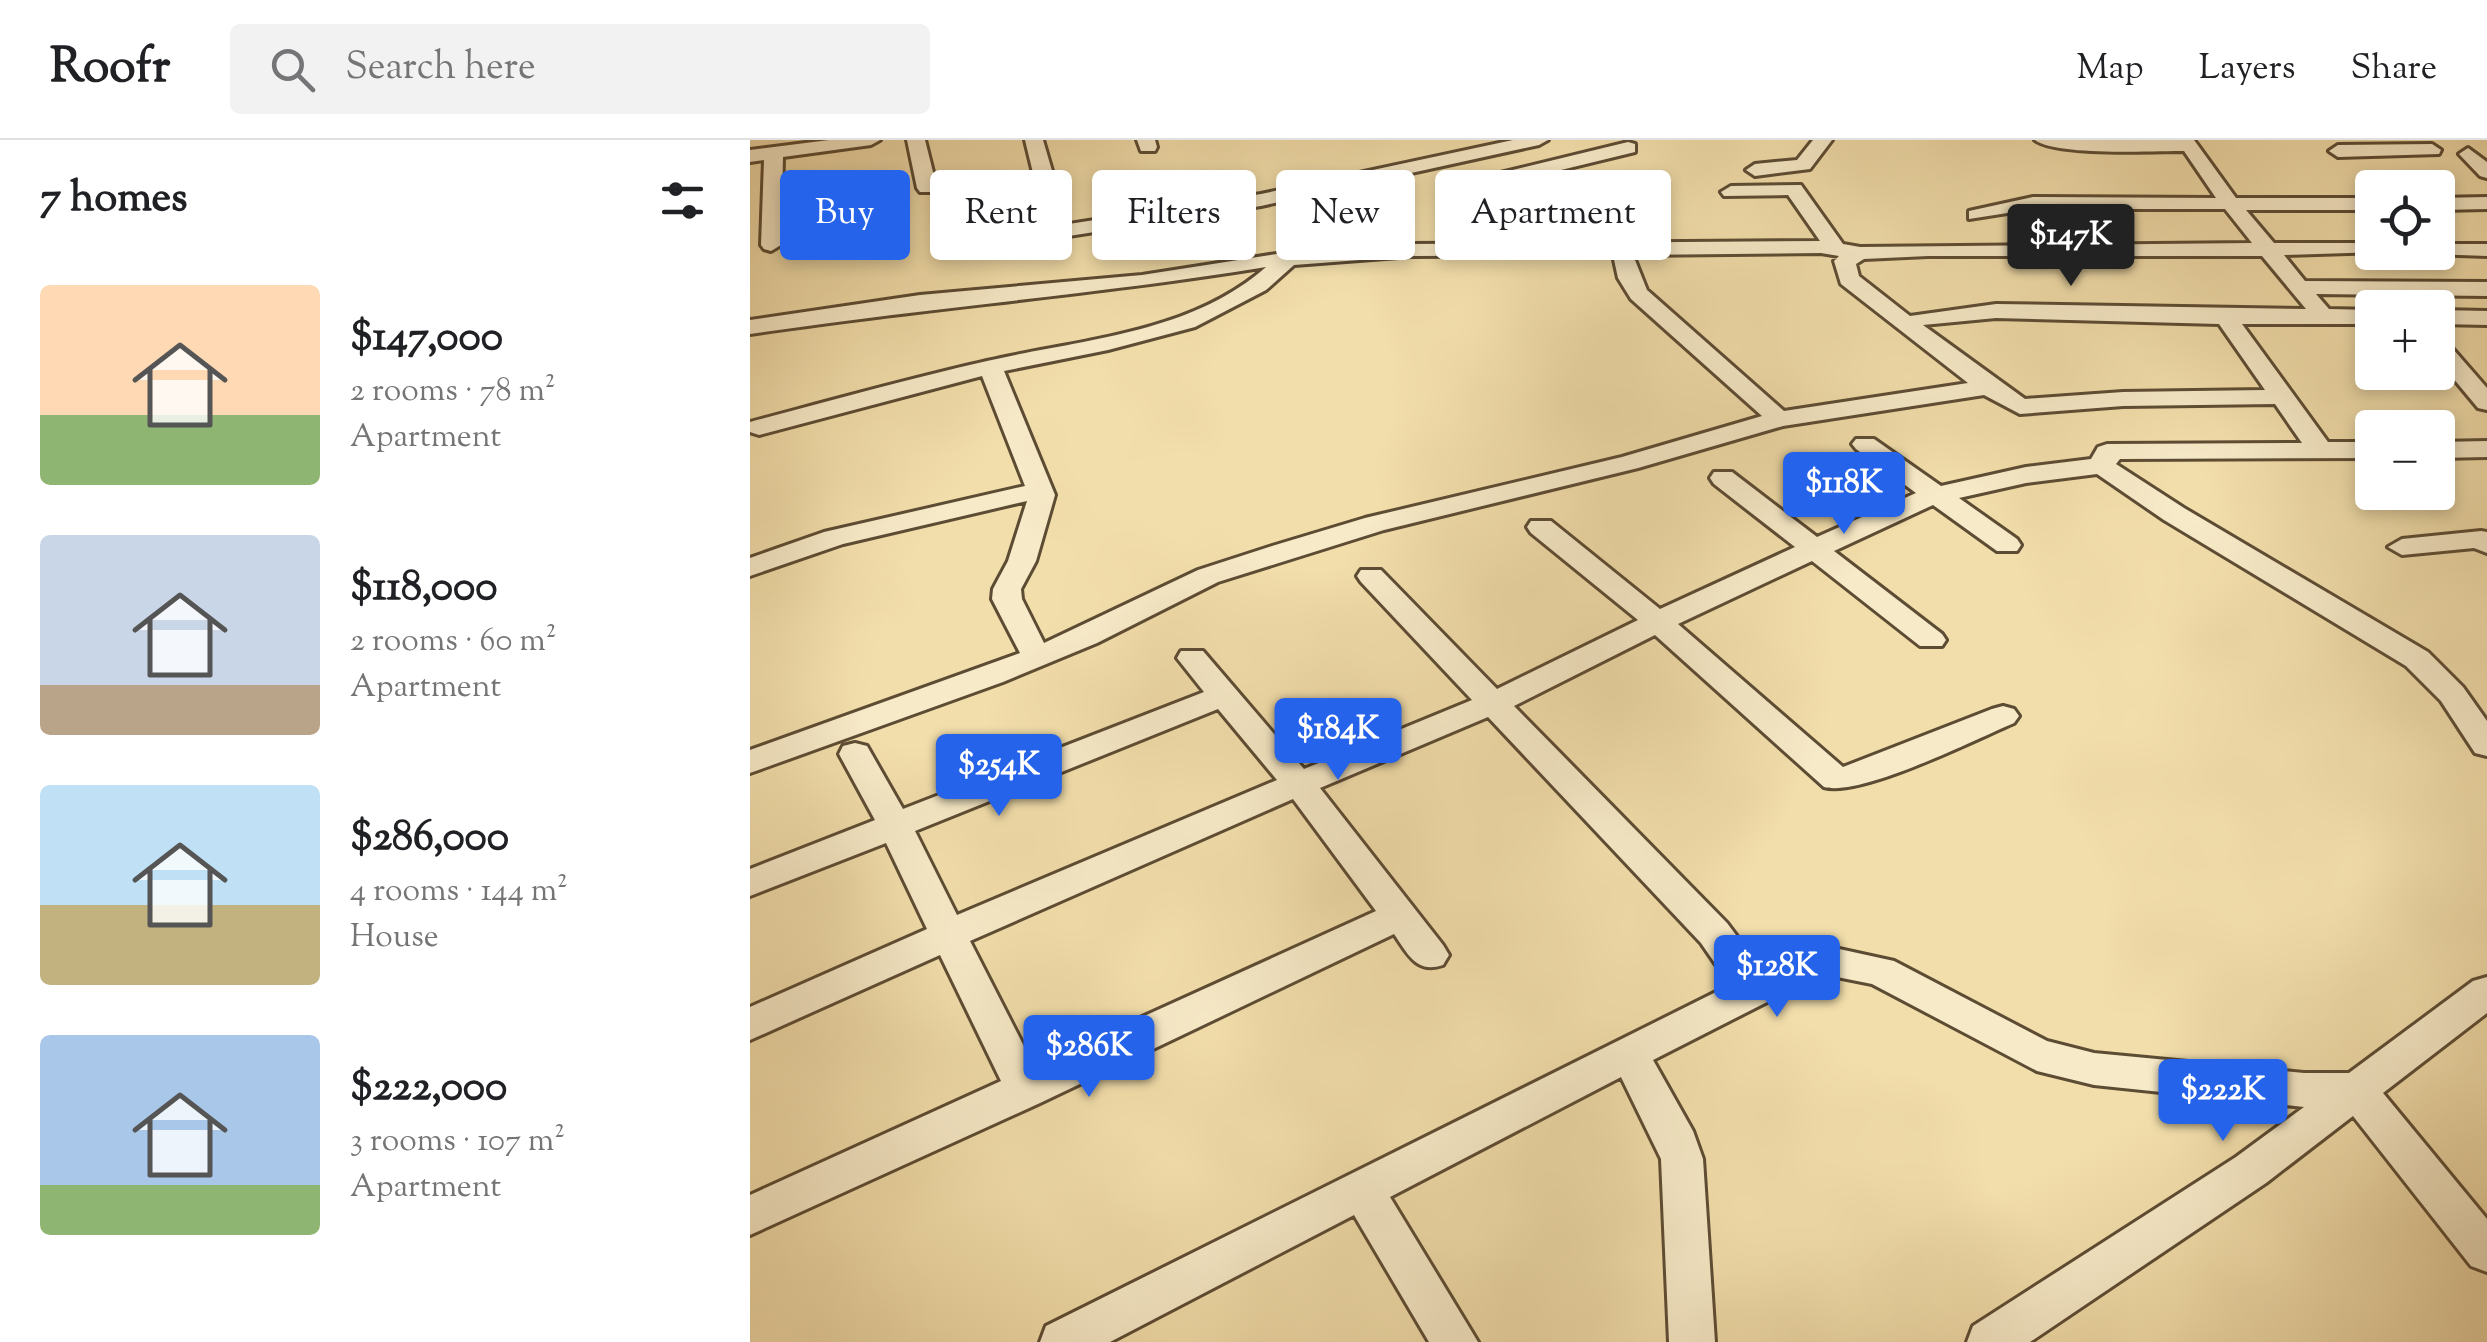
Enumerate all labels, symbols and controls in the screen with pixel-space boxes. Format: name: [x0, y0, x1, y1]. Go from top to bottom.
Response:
search box: [230, 24, 930, 114]
text: Roofr: [50, 35, 170, 104]
icon: search: [265, 42, 320, 97]
text: Search here: [345, 42, 536, 96]
text: Map: [2076, 44, 2144, 95]
text: Layers: [2199, 44, 2296, 95]
text: Share: [2351, 44, 2437, 95]
text: 7 homes: [40, 170, 188, 230]
chip: Buy: [780, 170, 910, 260]
chip: Rent: [930, 170, 1072, 260]
chip: Filters: [1092, 170, 1256, 260]
chip: New: [1276, 170, 1415, 260]
chip: Apartment: [1435, 170, 1671, 260]
map controls: [2355, 170, 2455, 510]
button: locate: [2355, 170, 2455, 270]
icon: filters: [655, 173, 710, 228]
pin: $147K: [2001, 204, 2141, 289]
text: $147K: [2029, 213, 2113, 259]
button: +: [2355, 290, 2455, 390]
text: $147,000: [350, 309, 503, 369]
icon: home: [120, 325, 240, 445]
text: 2 rooms · 78 m²: [350, 369, 556, 415]
button: −: [2355, 410, 2455, 510]
text: Apartment: [350, 415, 501, 461]
pin: $118K: [1774, 452, 1914, 537]
text: $118K: [1805, 461, 1883, 507]
text: $118,000: [350, 559, 497, 619]
icon: home: [120, 575, 240, 695]
text: 2 rooms · 60 m²: [350, 619, 556, 665]
text: Apartment: [350, 665, 501, 711]
pin: $184K: [1268, 698, 1408, 783]
text: $184K: [1297, 707, 1379, 753]
pin: $254K: [929, 734, 1069, 819]
text: $254K: [958, 743, 1040, 789]
text: $286,000: [350, 809, 509, 869]
icon: home: [120, 825, 240, 945]
text: 4 rooms · 144 m²: [350, 869, 568, 915]
text: House: [350, 915, 439, 961]
pin: $128K: [1707, 935, 1847, 1020]
text: $128K: [1736, 944, 1818, 990]
pin: $286K: [1019, 1015, 1159, 1100]
text: $286K: [1045, 1024, 1133, 1070]
text: $222,000: [350, 1059, 507, 1119]
pin: $222K: [2153, 1059, 2293, 1144]
text: $222K: [2180, 1068, 2266, 1114]
icon: home: [120, 1075, 240, 1195]
text: 3 rooms · 107 m²: [350, 1119, 565, 1165]
text: Apartment: [350, 1165, 501, 1211]

